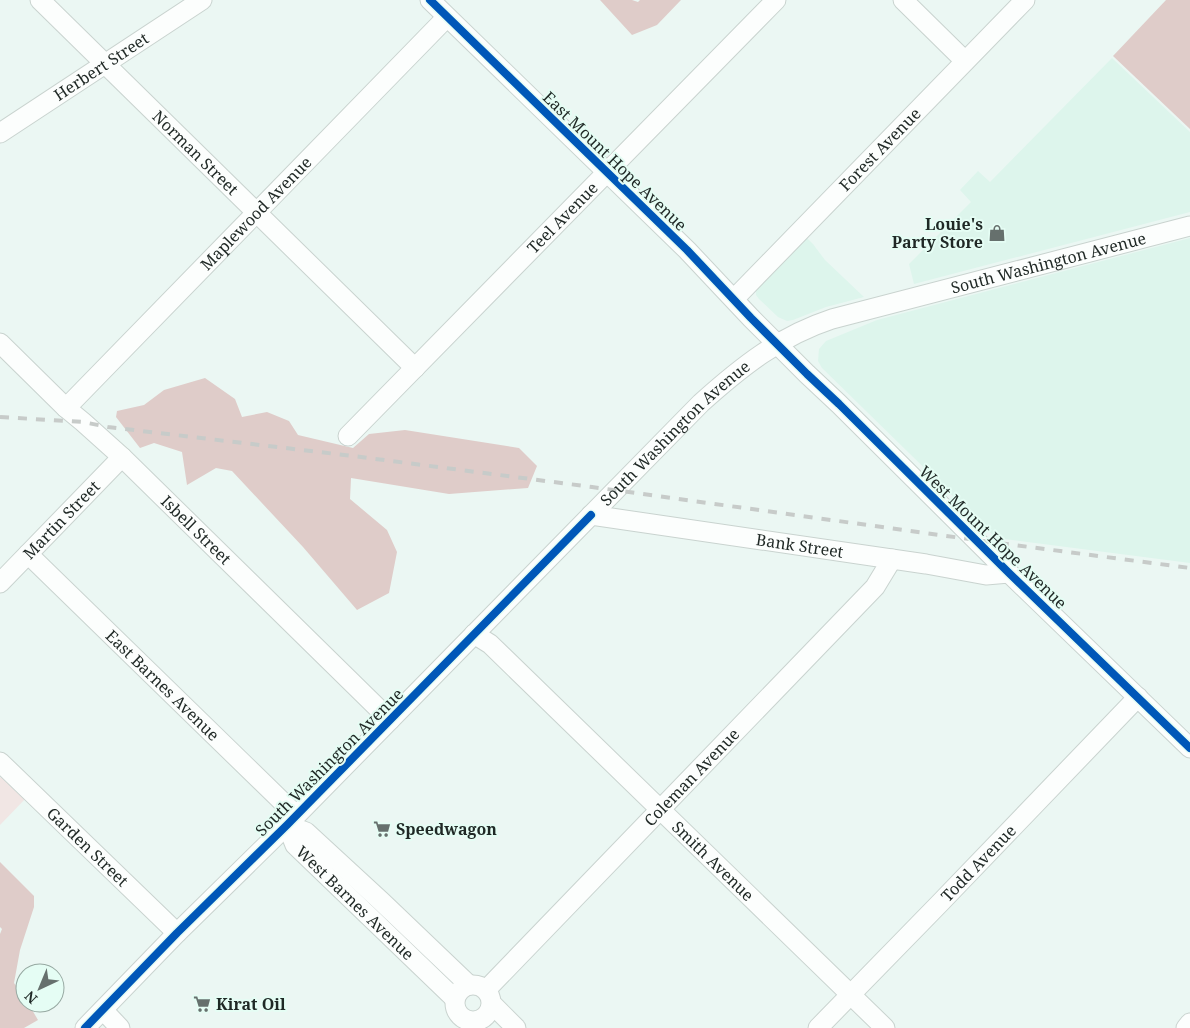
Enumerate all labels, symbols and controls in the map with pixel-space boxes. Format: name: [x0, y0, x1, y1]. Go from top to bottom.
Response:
street label: Herbert Street: [49, 27, 153, 106]
street label: East Mount Hope Avenue: [538, 86, 692, 236]
street label: Forest Avenue: [834, 103, 925, 196]
street label: Norman Street: [148, 106, 244, 200]
street label: Maplewood Avenue: [195, 151, 316, 275]
street label: Teel Avenue: [522, 177, 603, 258]
place label: Louie's Party Store: [892, 213, 983, 253]
shop icon: Louie's Party Store: [987, 223, 1007, 243]
street label: South Washington Avenue: [948, 227, 1148, 299]
street label: South Washington Avenue: [595, 355, 754, 511]
street label: West Mount Hope Avenue: [914, 460, 1072, 614]
street label: Martin Street: [18, 475, 105, 564]
street label: Isbell Street: [156, 490, 236, 570]
street label: Bank Street: [755, 528, 845, 563]
street label: East Barnes Avenue: [101, 625, 224, 746]
street label: South Washington Avenue: [250, 683, 408, 841]
street label: Coleman Avenue: [639, 723, 744, 831]
street label: Garden Street: [42, 802, 134, 892]
street label: Smith Avenue: [667, 816, 759, 906]
place label: Speedwagon: [396, 818, 497, 840]
supermarket icon: Speedwagon: [372, 819, 392, 839]
street label: Todd Avenue: [936, 820, 1021, 907]
street label: West Barnes Avenue: [291, 841, 419, 965]
north arrow: [15, 963, 65, 1013]
text: N: [20, 987, 41, 1008]
place label: Kirat Oil: [216, 993, 286, 1015]
supermarket icon: Kirat Oil: [192, 994, 212, 1014]

